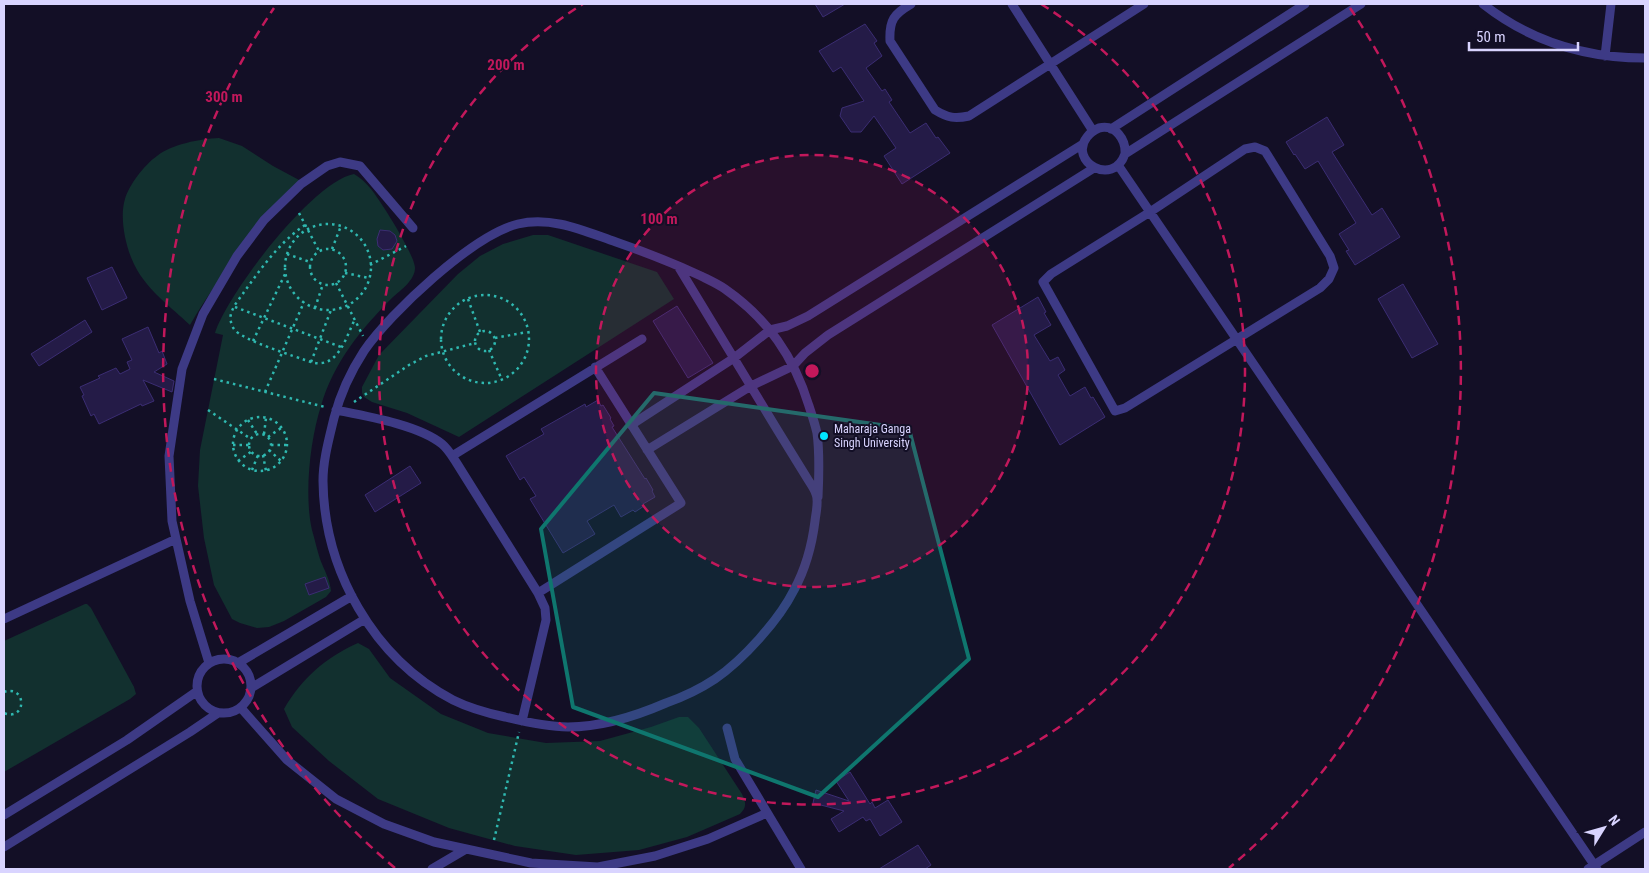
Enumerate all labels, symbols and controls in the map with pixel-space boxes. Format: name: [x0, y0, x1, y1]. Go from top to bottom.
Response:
scale bar: [1469, 20, 1578, 52]
text: 50 m: [1476, 28, 1506, 46]
text: 200 m: [487, 56, 525, 74]
text: 300 m: [205, 88, 243, 106]
text: 100 m: [640, 210, 678, 228]
centre of rings: [803, 362, 821, 380]
place label: Maharaja Ganga Singh University: [834, 422, 911, 450]
marker: Maharaja Ganga Singh University: [818, 430, 830, 442]
north arrow: [1579, 803, 1629, 853]
text: N: [1605, 812, 1623, 828]

